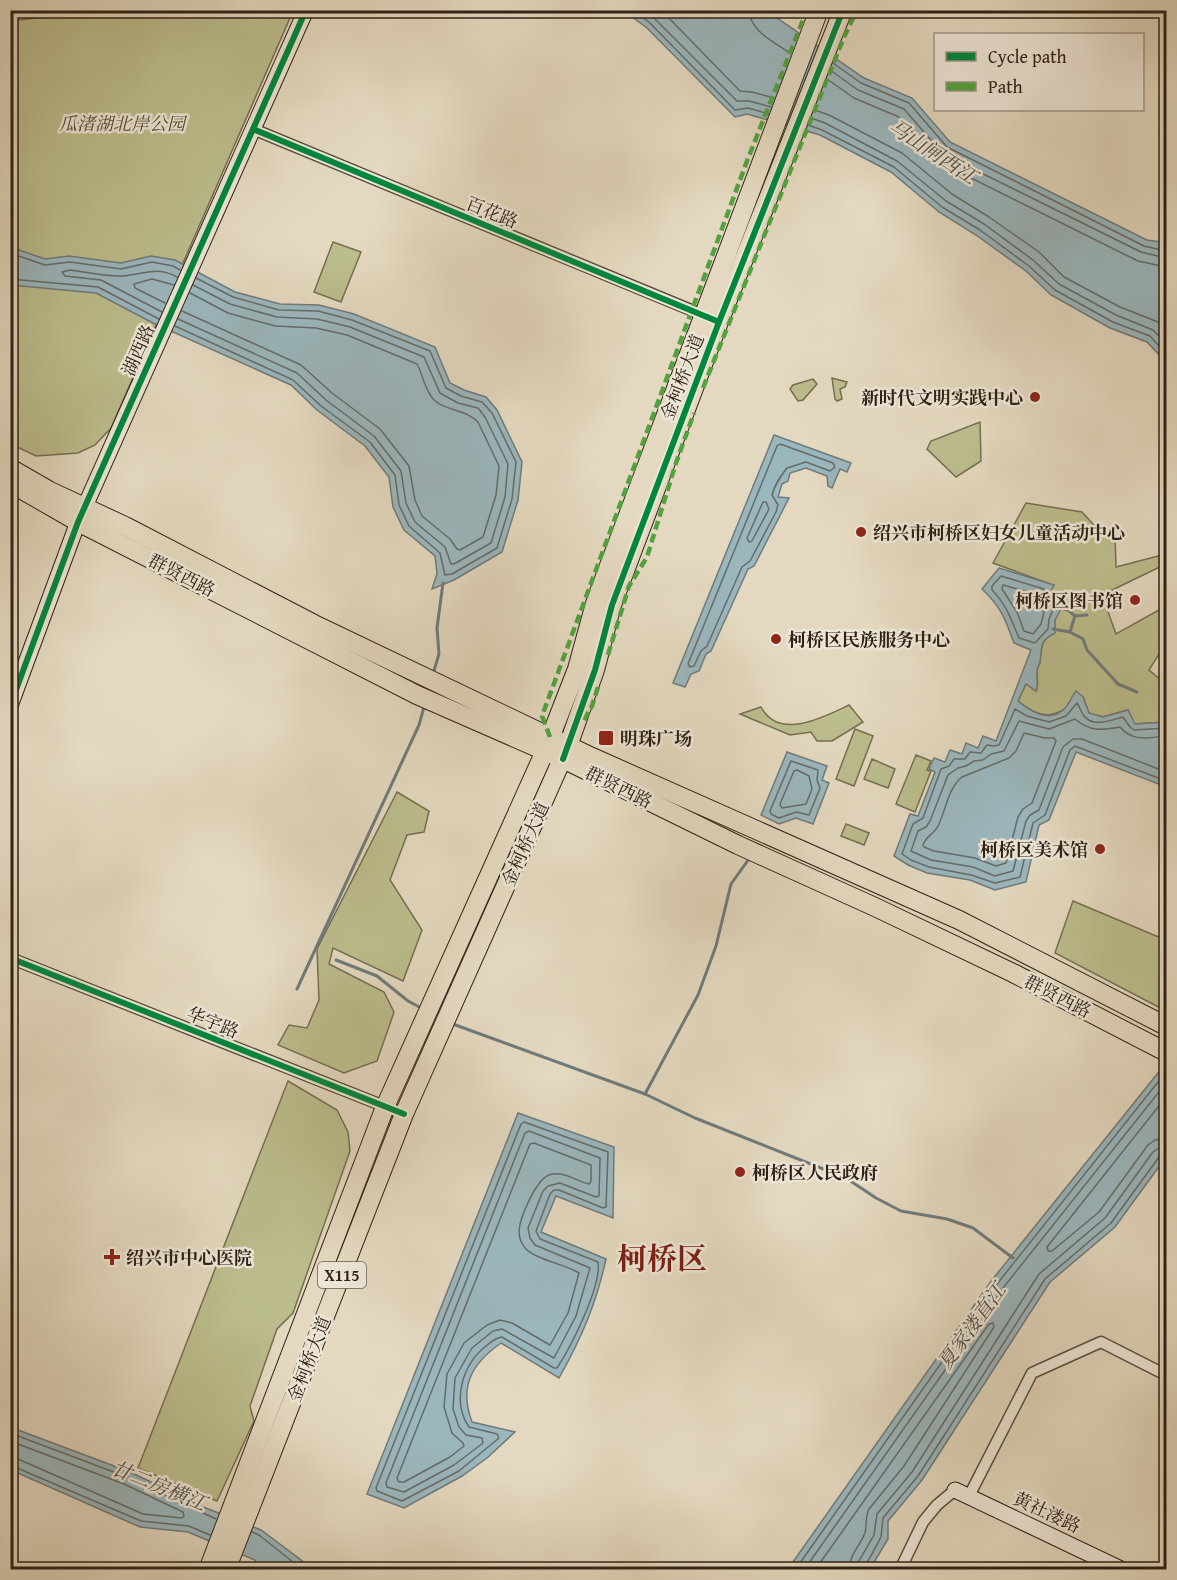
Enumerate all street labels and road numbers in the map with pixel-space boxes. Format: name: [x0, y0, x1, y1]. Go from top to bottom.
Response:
street label: 百花路: [462, 189, 522, 235]
street label: 湖西路: [115, 320, 161, 380]
street label: 金柯桥大道: [653, 330, 711, 424]
street label: 群贤西路: [144, 547, 220, 603]
street label: 群贤西路: [581, 759, 657, 815]
street label: 金柯桥大道: [494, 797, 556, 891]
street label: 群贤西路: [1020, 968, 1096, 1024]
street label: 华宇路: [183, 999, 243, 1045]
road number: X115: [318, 1262, 366, 1288]
street label: 金柯桥大道: [280, 1312, 338, 1406]
street label: 黄社溇路: [1009, 1485, 1085, 1539]

